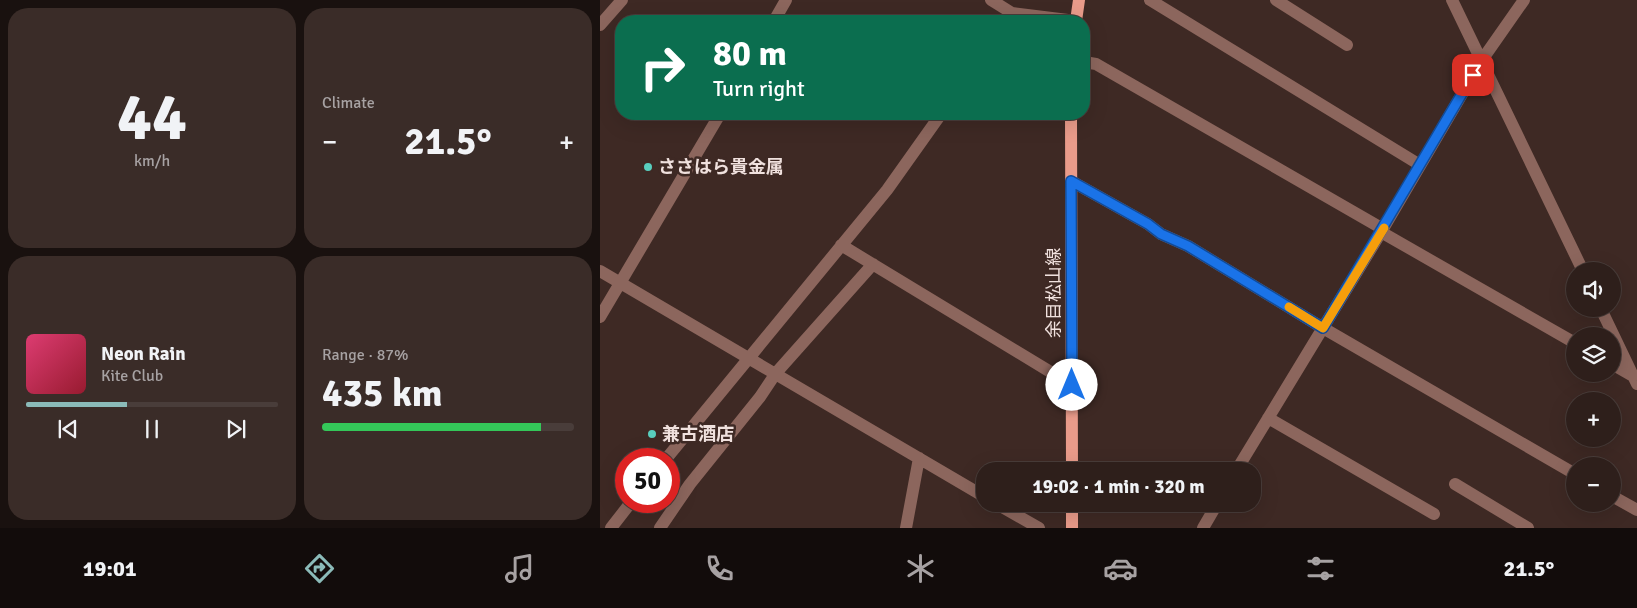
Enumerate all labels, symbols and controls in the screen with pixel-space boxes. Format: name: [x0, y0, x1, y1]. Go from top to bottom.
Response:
text: 80 m: [713, 32, 787, 75]
icon: right: [630, 35, 695, 100]
pin: [1452, 54, 1494, 96]
icon: arrive: [1459, 61, 1487, 89]
text: Turn right: [713, 75, 805, 102]
text: 44: [117, 78, 187, 158]
text: Climate: [322, 93, 375, 113]
text: 21.5°: [404, 118, 492, 165]
text: −: [322, 125, 337, 159]
text: +: [559, 125, 574, 159]
text: km/h: [134, 151, 170, 171]
place label: ささはら貴金属: [658, 156, 784, 178]
marker: ささはら貴金属: [642, 161, 654, 173]
street label: 余目松山線: [1043, 248, 1065, 338]
map controls: [1566, 262, 1621, 512]
button: sound: [1566, 262, 1621, 317]
button: layers: [1566, 327, 1621, 382]
text: Neon Rain: [101, 342, 186, 366]
text: Range · 87%: [322, 345, 408, 365]
position arrow: [1045, 358, 1097, 410]
text: Kite Club: [101, 366, 163, 386]
text: 435 km: [322, 370, 443, 417]
button: +: [1566, 392, 1621, 447]
icon: previous: [54, 415, 82, 443]
icon: pause: [138, 415, 166, 443]
icon: next: [222, 415, 250, 443]
place label: 兼古酒店: [662, 423, 734, 445]
marker: 兼古酒店: [646, 428, 658, 440]
speed limit sign: 50: [615, 448, 680, 513]
button: −: [1566, 457, 1621, 512]
text: 19:02 · 1 min · 320 m: [1032, 475, 1205, 499]
icon: directions: [302, 551, 337, 586]
icon: music: [502, 551, 537, 586]
icon: phone: [702, 551, 737, 586]
icon: climate: [903, 551, 938, 586]
icon: car: [1103, 551, 1138, 586]
icon: filters: [1303, 551, 1338, 586]
text: 19:01: [83, 555, 137, 582]
text: 21.5°: [1504, 555, 1554, 582]

